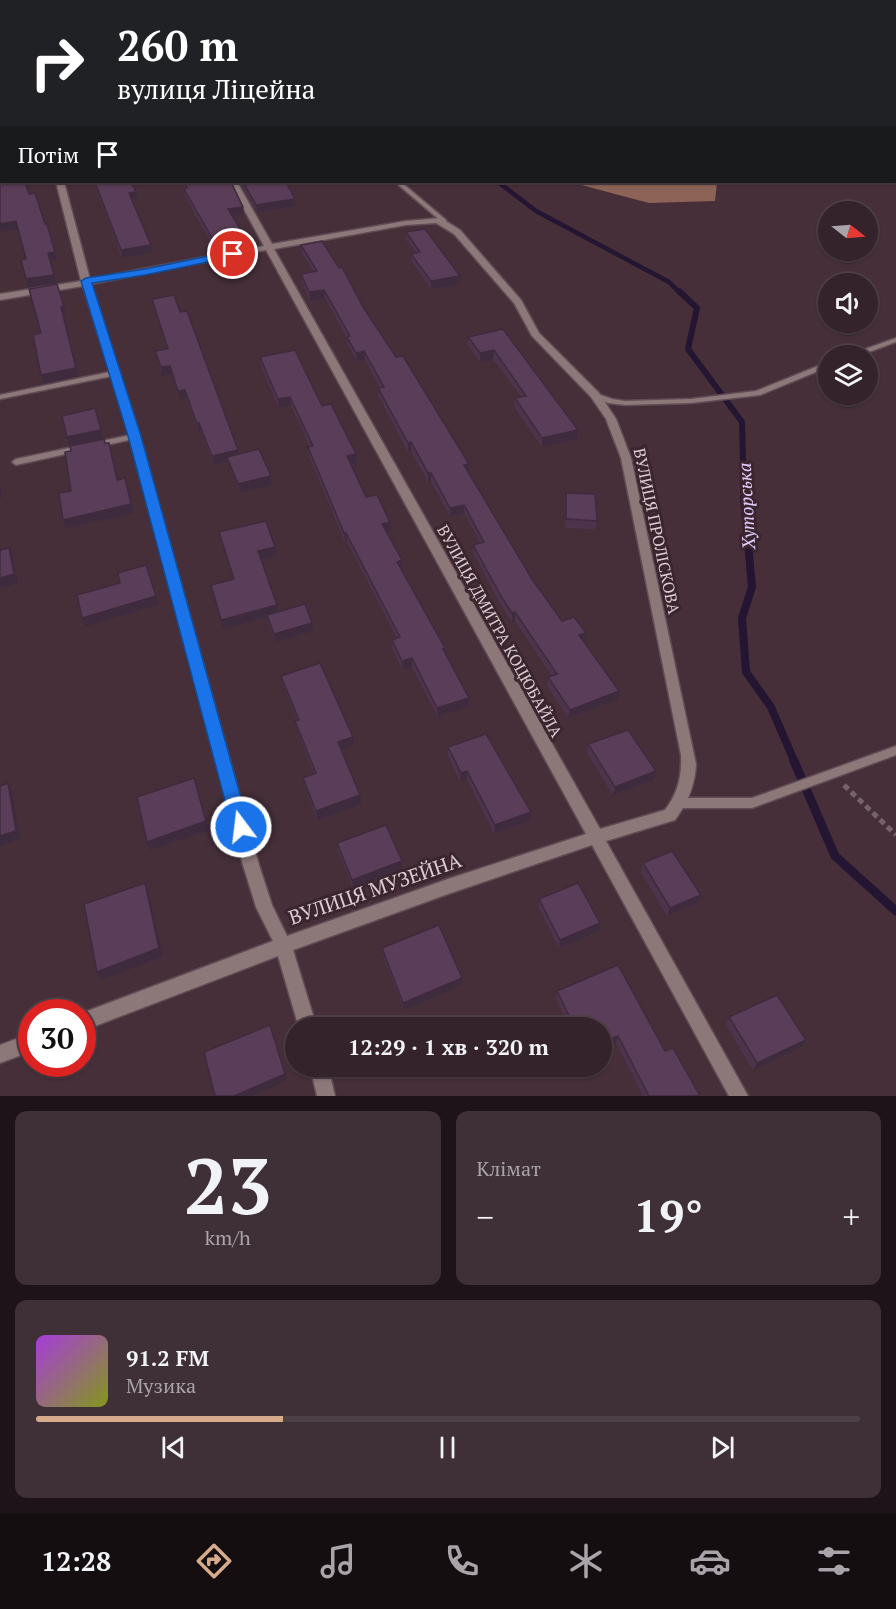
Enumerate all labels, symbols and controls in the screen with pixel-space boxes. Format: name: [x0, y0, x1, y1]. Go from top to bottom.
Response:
text: 260 m: [117, 17, 238, 73]
icon: right: [18, 24, 96, 102]
text: вулиця Ліцейна: [117, 71, 316, 107]
icon: arrive: [91, 138, 124, 171]
text: Потім: [18, 140, 79, 169]
north arrow: [818, 201, 878, 261]
map controls: [818, 201, 878, 405]
pin: [207, 228, 258, 279]
icon: arrive: [216, 237, 249, 270]
button: sound: [818, 273, 878, 333]
button: layers: [818, 345, 878, 405]
street label: ВУЛИЦЯ ПРОЛІСКОВА: [629, 446, 685, 616]
water label: Хуторська: [732, 462, 760, 551]
street label: ВУЛИЦЯ ДМИТРА КОЦЮБАЙЛА: [432, 521, 568, 741]
position arrow: [209, 795, 273, 859]
street label: ВУЛИЦЯ МУЗЕЙНА: [285, 846, 465, 931]
speed limit sign: 30: [18, 999, 96, 1077]
text: 12:29 · 1 хв · 320 m: [348, 1032, 549, 1061]
text: 23: [184, 1133, 272, 1236]
text: Клімат: [477, 1155, 541, 1182]
text: 19°: [634, 1185, 703, 1245]
text: −: [477, 1195, 494, 1238]
text: +: [842, 1195, 860, 1238]
text: km/h: [205, 1224, 251, 1251]
text: 91.2 FM: [126, 1343, 209, 1372]
text: Музика: [126, 1372, 196, 1399]
icon: previous: [157, 1431, 190, 1464]
icon: pause: [431, 1431, 464, 1464]
icon: next: [706, 1431, 739, 1464]
icon: directions: [193, 1540, 235, 1582]
icon: music: [317, 1540, 359, 1582]
icon: phone: [441, 1540, 483, 1582]
icon: climate: [565, 1540, 607, 1582]
icon: car: [689, 1540, 731, 1582]
icon: filters: [813, 1540, 855, 1582]
text: 12:28: [41, 1543, 111, 1579]

